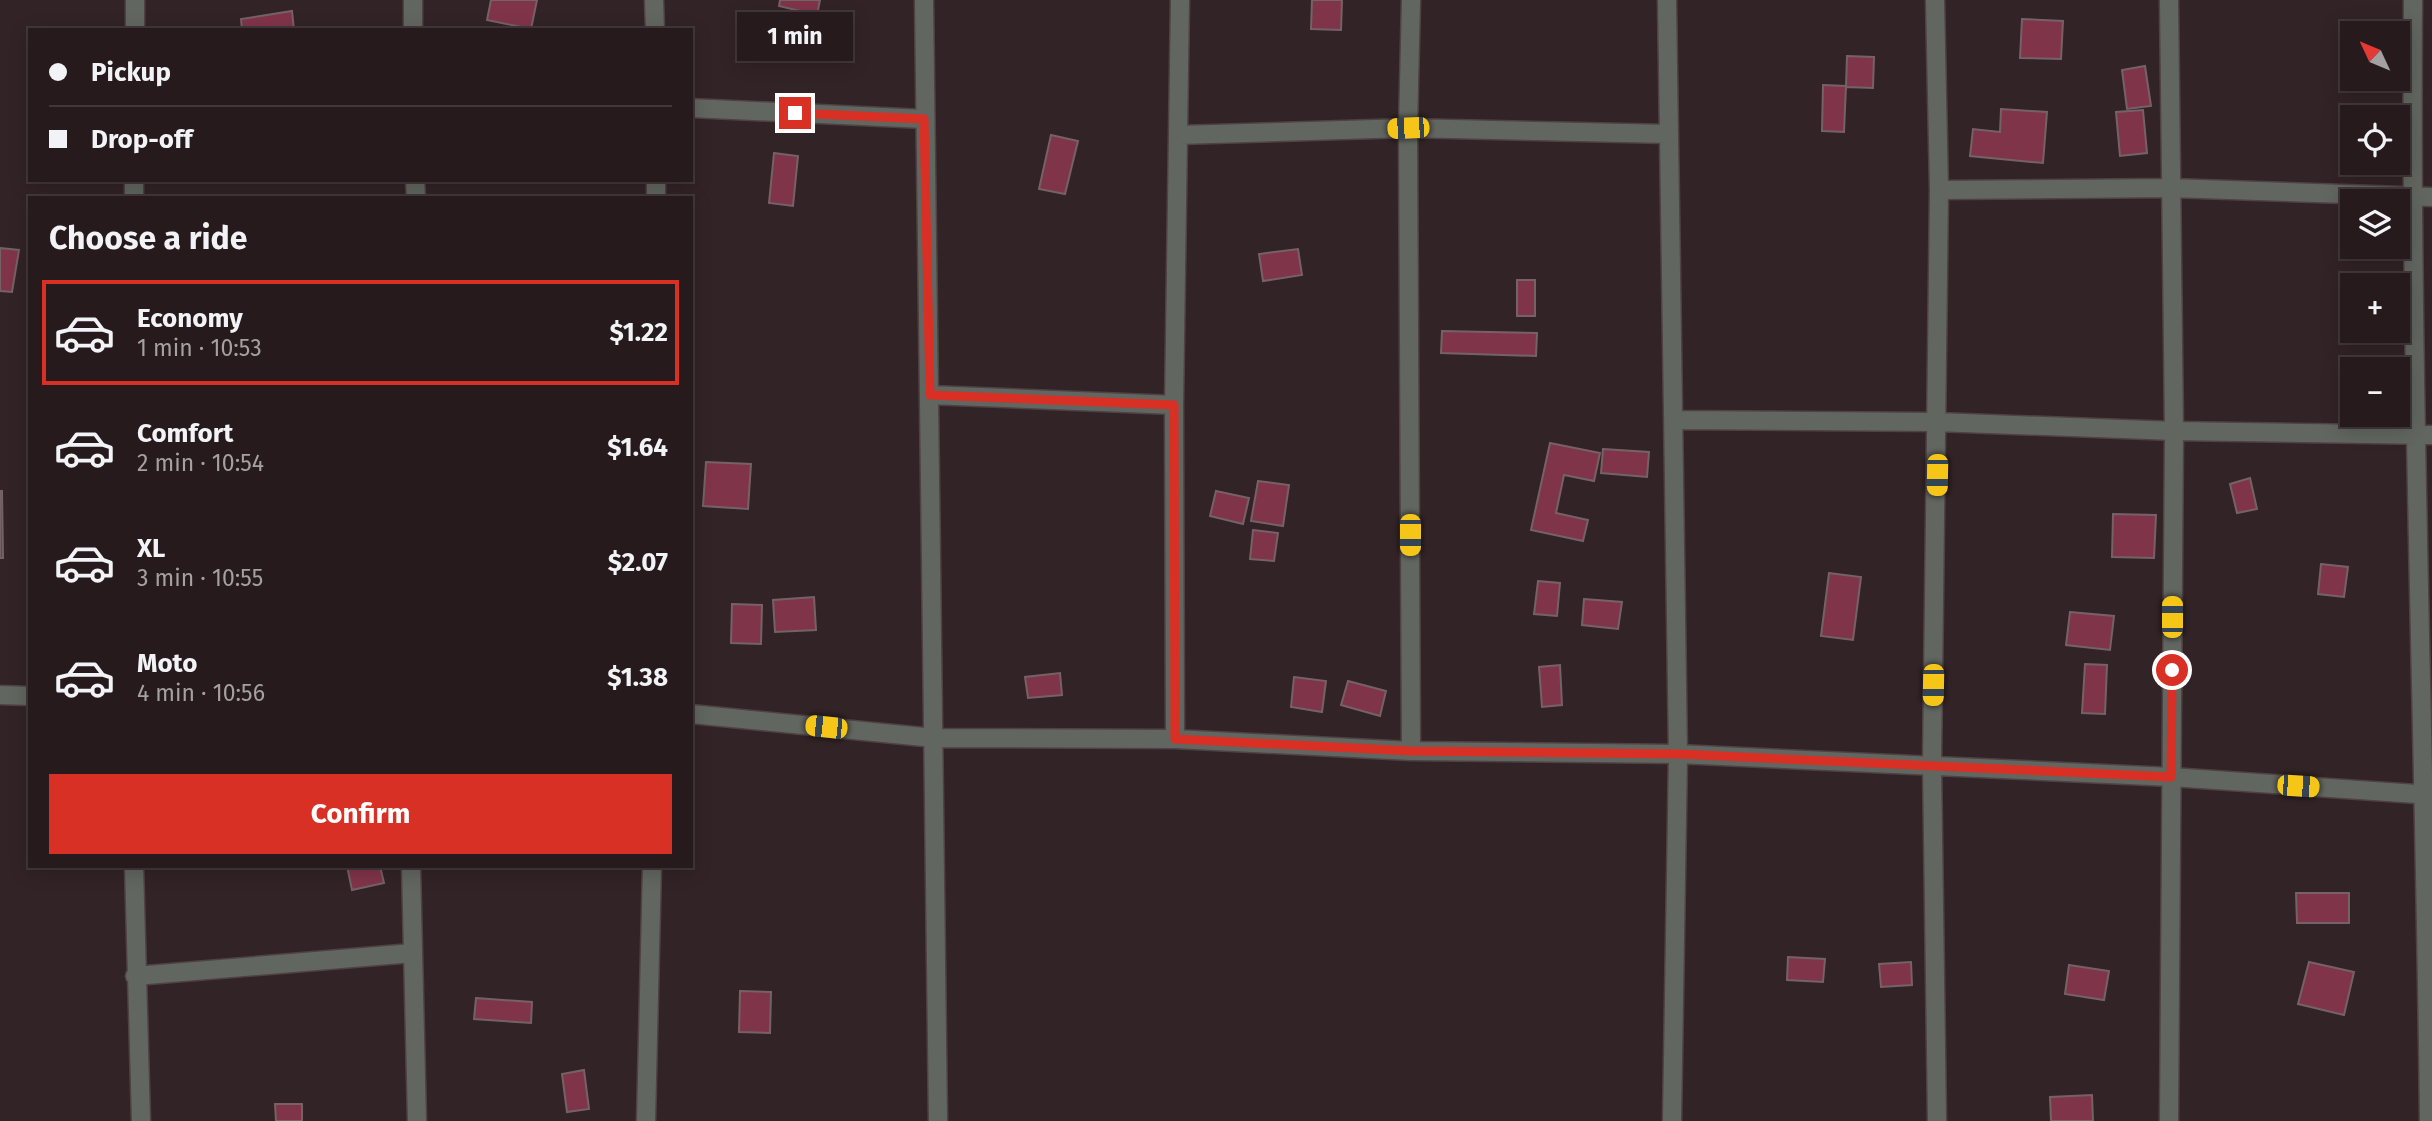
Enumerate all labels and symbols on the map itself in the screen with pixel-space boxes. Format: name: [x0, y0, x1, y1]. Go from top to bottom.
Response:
callout: 1 min: [737, 11, 853, 60]
north arrow: [2340, 21, 2410, 91]
route end: [779, 97, 811, 129]
car: [1387, 117, 1430, 139]
car: [1927, 454, 1948, 496]
car: [1400, 514, 1421, 556]
car: [2162, 596, 2183, 638]
route start: [2156, 654, 2188, 686]
car: [1923, 664, 1944, 706]
car: [805, 714, 848, 740]
car: [2277, 774, 2320, 798]

